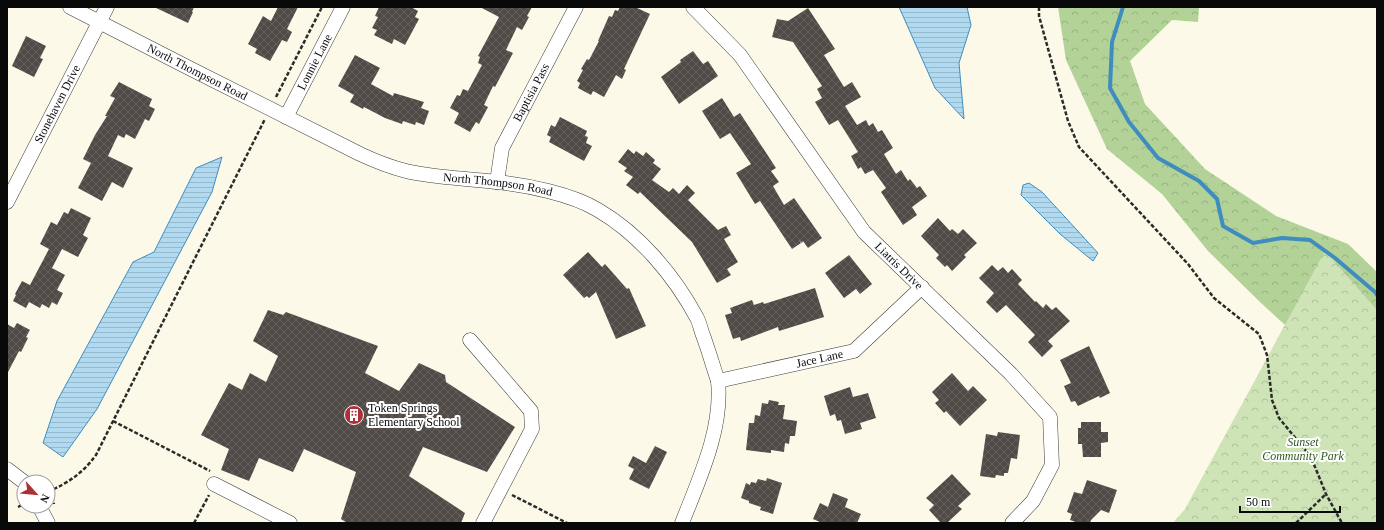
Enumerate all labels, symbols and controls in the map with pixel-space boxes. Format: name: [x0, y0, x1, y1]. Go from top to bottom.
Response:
street label: Lonnie Lane: [294, 32, 335, 92]
street label: North Thompson Road: [145, 41, 250, 103]
street label: Baptisia Pass: [510, 61, 552, 124]
street label: Stonehaven Drive: [31, 63, 83, 146]
street label: North Thompson Road: [442, 170, 554, 199]
street label: Liatris Drive: [872, 239, 926, 292]
street label: Jace Lane: [795, 347, 844, 371]
place label: Token Springs Elementary School: [368, 401, 460, 429]
building icon: Token Springs Elementary School: [343, 404, 365, 426]
park label: Sunset Community Park: [1262, 435, 1345, 463]
north arrow: [16, 474, 56, 514]
scale bar: [1240, 488, 1340, 514]
text: N: [38, 492, 52, 505]
text: 50 m: [1246, 495, 1271, 509]

